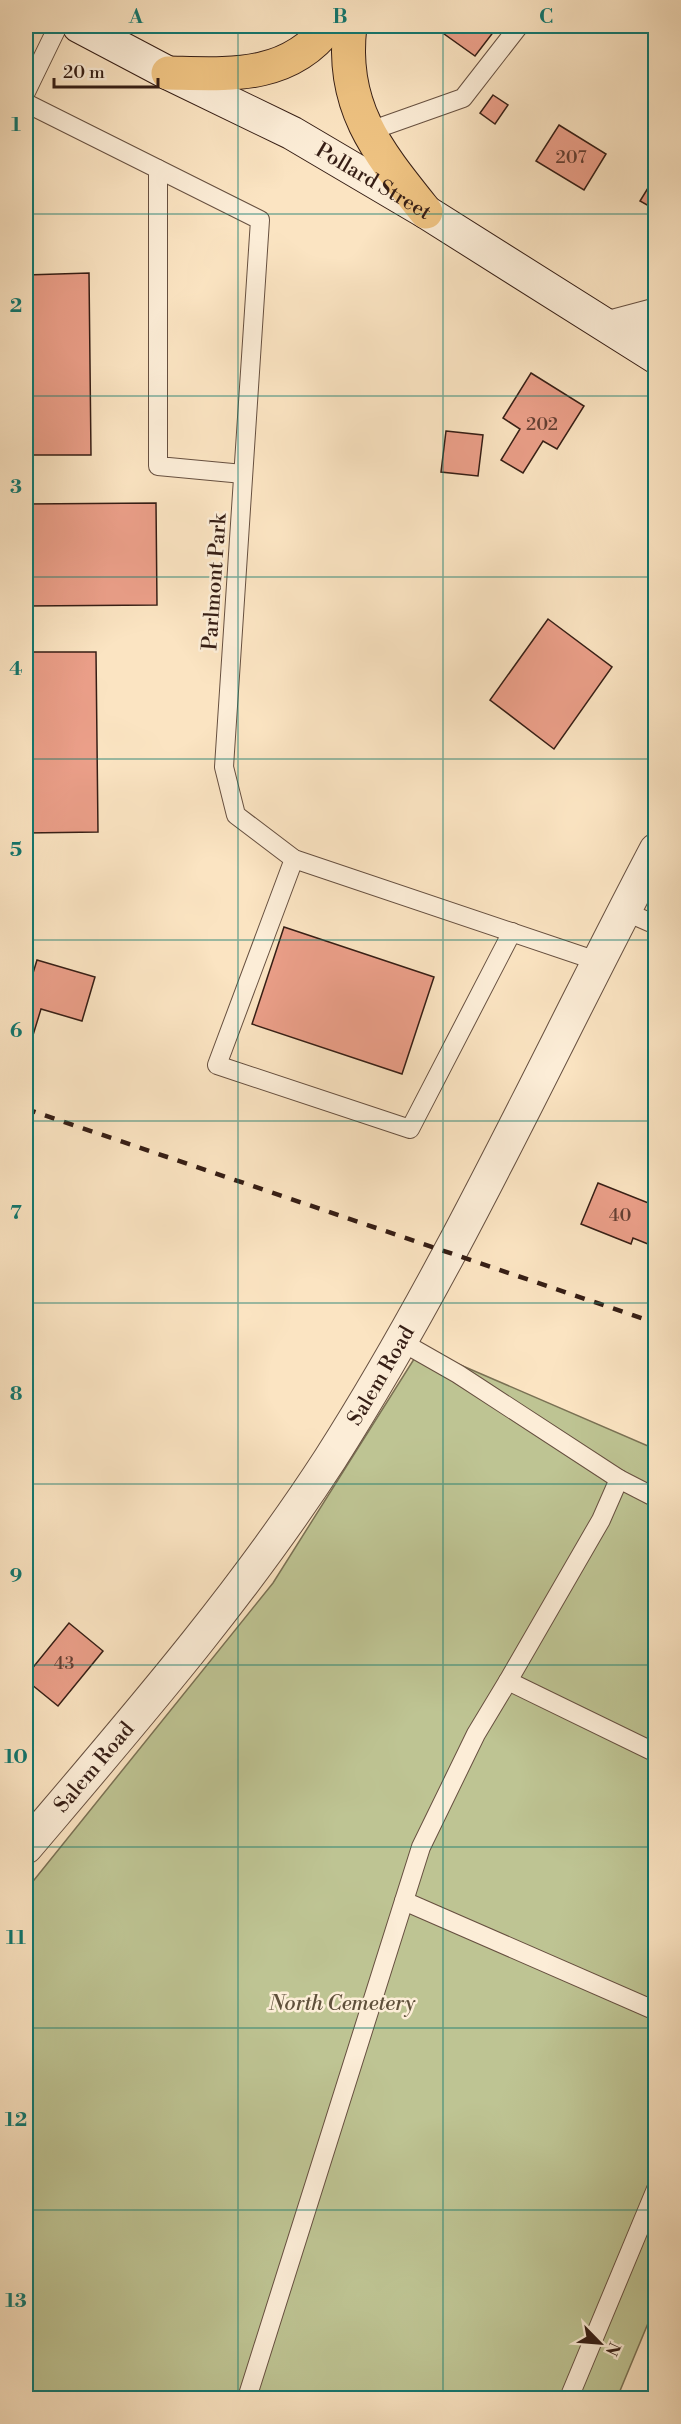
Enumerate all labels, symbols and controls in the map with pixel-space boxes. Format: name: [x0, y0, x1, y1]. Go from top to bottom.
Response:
text: A: [128, 5, 144, 30]
text: B: [332, 5, 348, 30]
text: C: [539, 5, 553, 30]
scale bar: [54, 51, 158, 89]
text: 20 m: [63, 61, 105, 84]
text: 1: [11, 113, 21, 138]
street label: Pollard Street: [310, 138, 436, 226]
house number: 207: [555, 146, 587, 169]
text: 2: [10, 294, 22, 319]
house number: 202: [526, 413, 558, 436]
text: 3: [10, 475, 22, 500]
street label: Parlmont Park: [197, 512, 233, 651]
text: 4: [9, 657, 23, 682]
text: 5: [10, 838, 22, 863]
text: 6: [10, 1019, 23, 1044]
text: 7: [10, 1201, 22, 1226]
house number: 40: [609, 1204, 631, 1227]
street label: Salem Road: [342, 1322, 421, 1431]
text: 8: [10, 1382, 23, 1407]
text: 9: [10, 1564, 22, 1589]
house number: 43: [54, 1652, 74, 1675]
street label: Salem Road: [49, 1717, 140, 1818]
text: 10: [4, 1745, 28, 1770]
text: 11: [6, 1926, 26, 1951]
park label: North Cemetery: [268, 1991, 416, 2017]
text: 12: [5, 2108, 27, 2133]
text: 13: [5, 2289, 27, 2314]
north arrow: [570, 2313, 630, 2373]
text: N: [601, 2339, 624, 2359]

